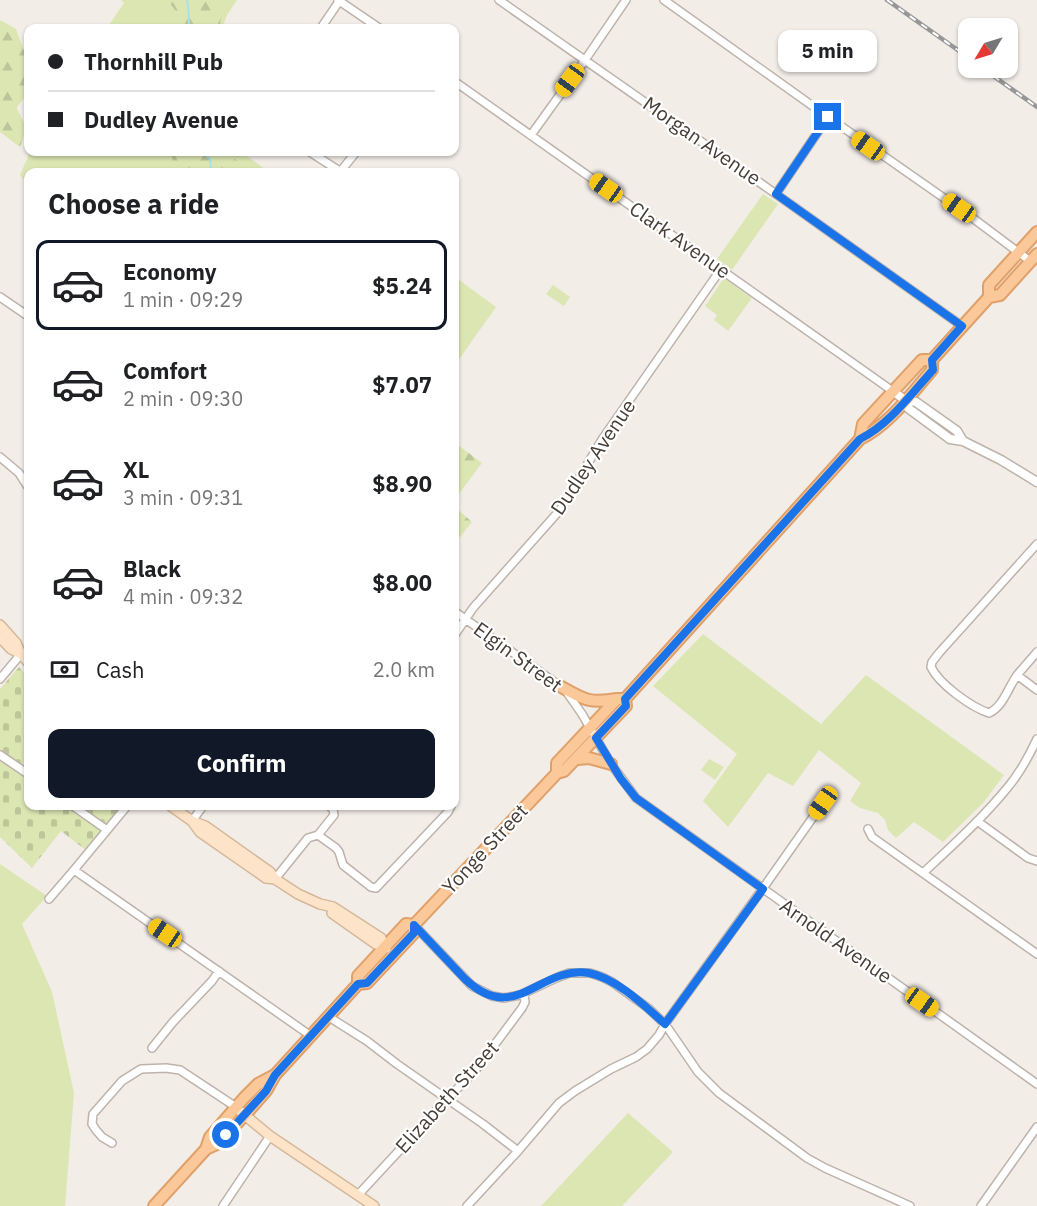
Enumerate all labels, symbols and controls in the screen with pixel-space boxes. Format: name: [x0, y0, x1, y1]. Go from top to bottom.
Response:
north arrow: [958, 18, 1018, 78]
map controls: [958, 18, 1018, 78]
callout: 5 min: [778, 30, 878, 72]
text: 5 min: [801, 37, 854, 64]
text: Thornhill Pub: [84, 47, 223, 76]
car: [552, 60, 588, 100]
street label: Morgan Avenue: [638, 90, 767, 191]
route end: [814, 103, 841, 130]
text: Dudley Avenue: [84, 105, 239, 134]
car: [848, 128, 888, 164]
car: [586, 170, 626, 206]
text: Choose a ride: [48, 186, 219, 221]
car: [939, 190, 979, 226]
street label: Clark Avenue: [624, 195, 736, 284]
text: Economy: [123, 257, 217, 286]
icon: car: [51, 258, 105, 312]
text: $5.24: [372, 271, 432, 300]
text: 1 min · 09:29: [123, 286, 243, 313]
text: Comfort: [123, 356, 207, 385]
icon: car: [51, 357, 105, 411]
text: $7.07: [372, 370, 432, 399]
text: 2 min · 09:30: [123, 385, 243, 412]
street label: Dudley Avenue: [544, 394, 641, 520]
text: XL: [123, 455, 149, 484]
icon: car: [51, 456, 105, 510]
text: $8.90: [372, 469, 432, 498]
text: 3 min · 09:31: [123, 484, 243, 511]
text: Black: [123, 554, 181, 583]
icon: car: [51, 555, 105, 609]
text: $8.00: [372, 568, 432, 597]
text: 4 min · 09:32: [123, 583, 243, 610]
street label: Elgin Street: [468, 615, 568, 698]
icon: cash: [48, 653, 81, 686]
text: Cash: [96, 655, 145, 684]
text: 2.0 km: [373, 656, 435, 683]
button: Confirm: [48, 729, 435, 798]
car: [805, 783, 841, 823]
street label: Yonge Street: [436, 798, 534, 900]
street label: Arnold Avenue: [775, 892, 898, 989]
car: [145, 915, 185, 951]
car: [902, 984, 942, 1020]
street label: Elizabeth Street: [389, 1035, 504, 1159]
route start: [212, 1121, 239, 1148]

